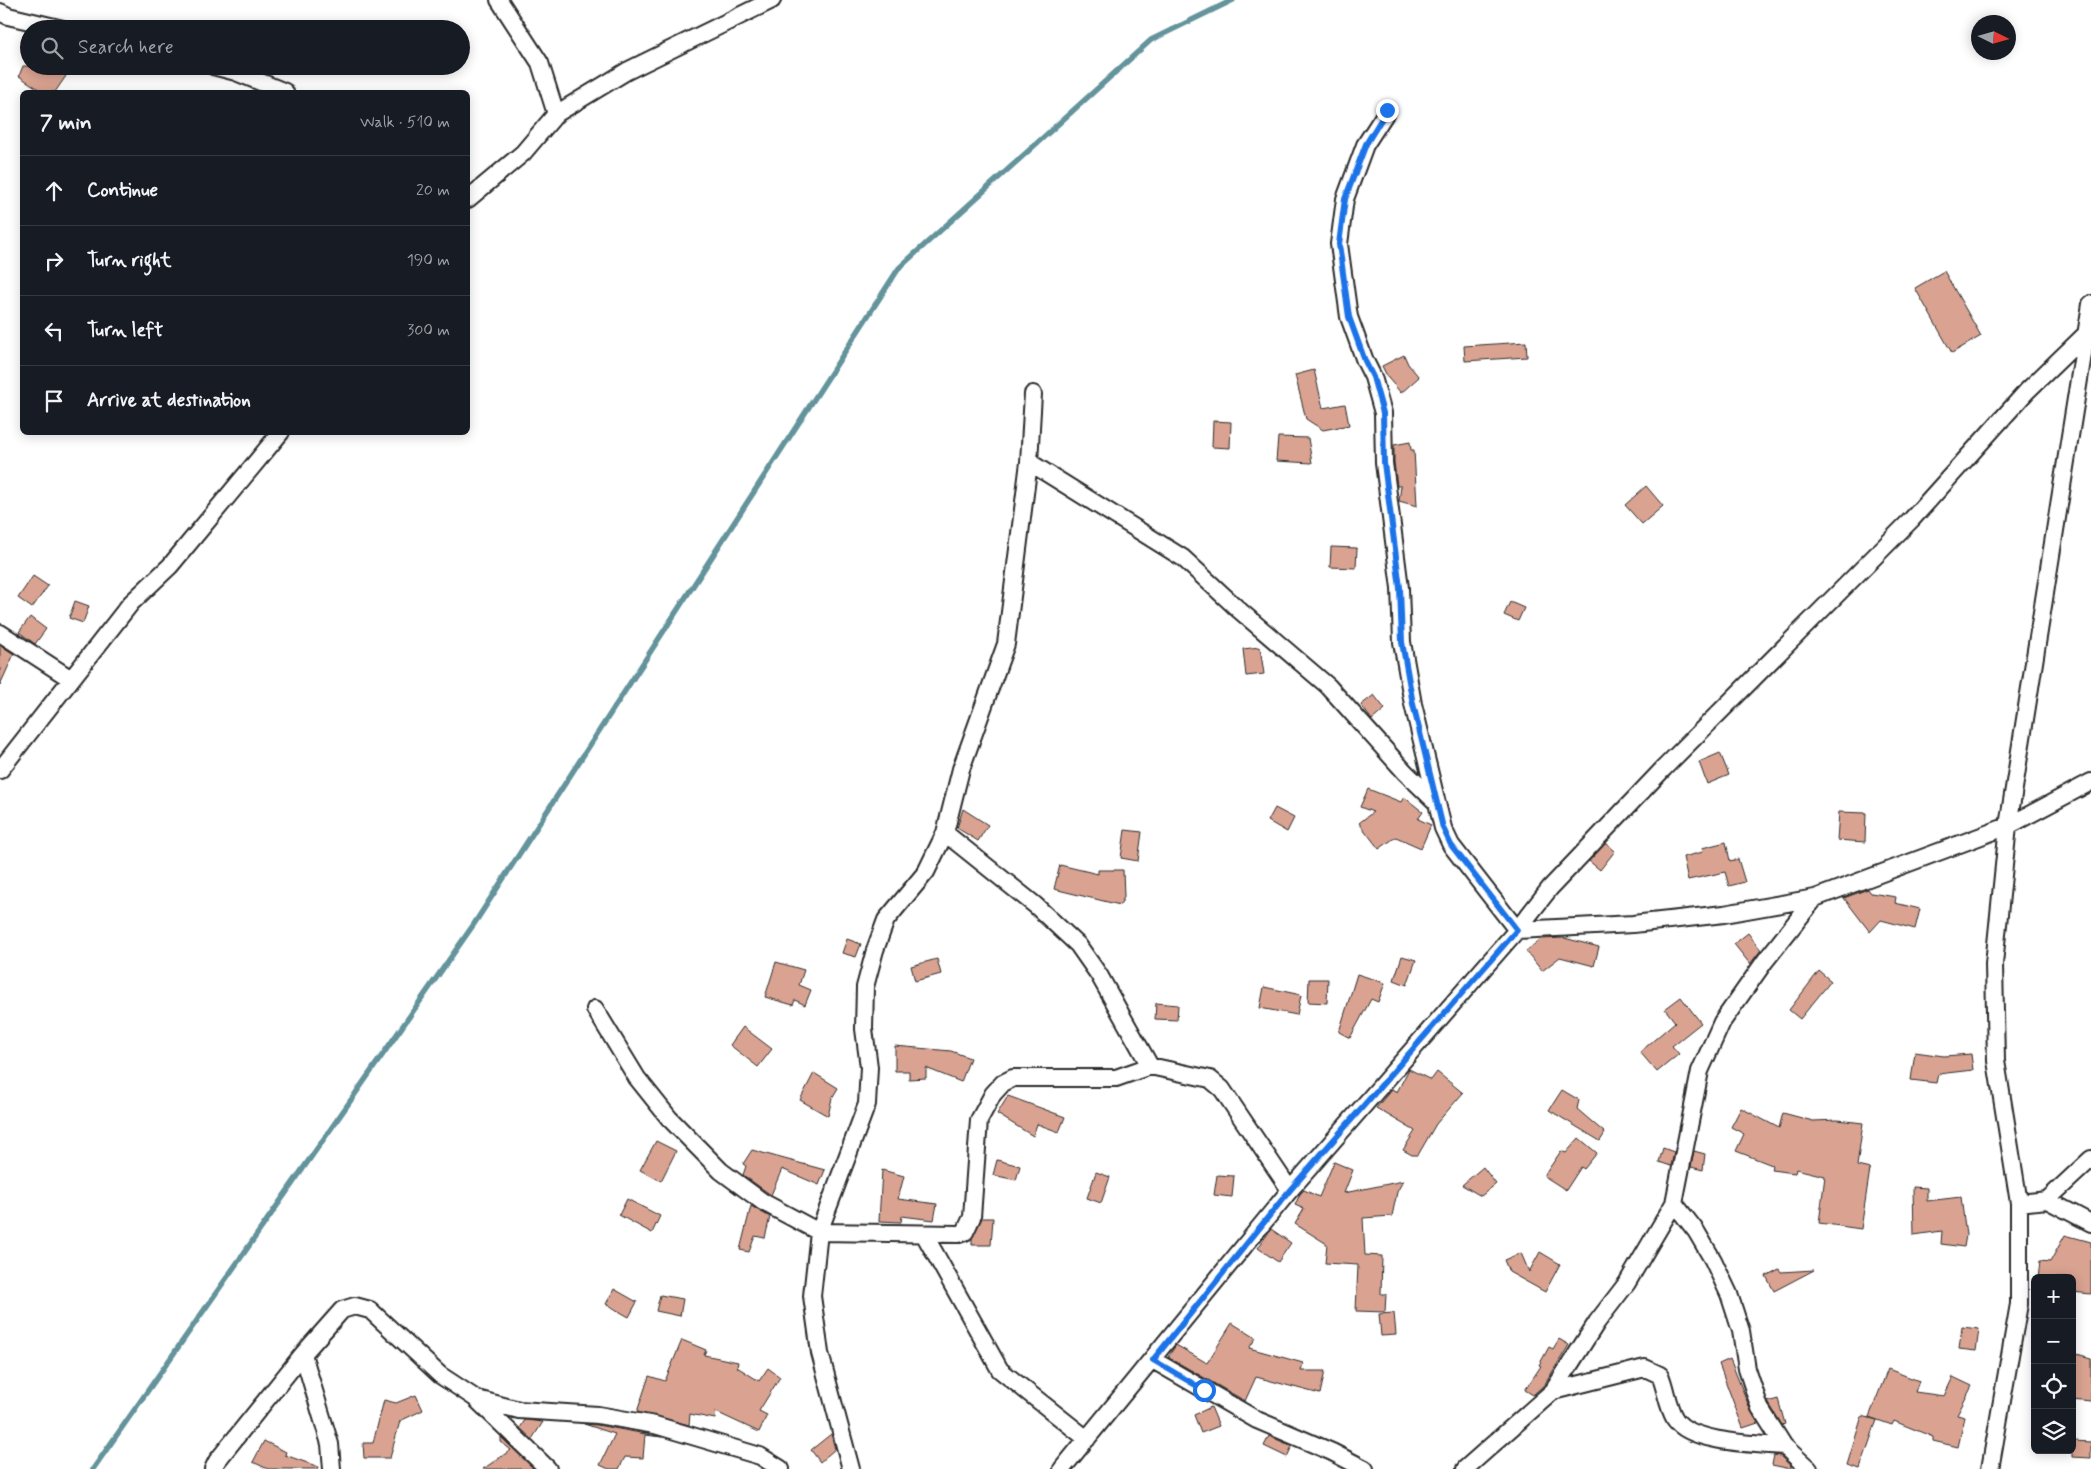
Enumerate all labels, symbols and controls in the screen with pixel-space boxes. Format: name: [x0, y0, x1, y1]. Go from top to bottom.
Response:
north arrow: [1971, 15, 2016, 60]
search box: [20, 20, 470, 75]
icon: search: [38, 34, 66, 62]
text: Search here: [78, 35, 174, 60]
route end: [1376, 99, 1399, 122]
text: 7 min: [40, 109, 92, 137]
text: Walk · 510 m: [360, 112, 450, 133]
icon: ahead: [40, 177, 68, 205]
text: Continue: [87, 178, 158, 203]
text: 20 m: [416, 180, 450, 201]
icon: right: [40, 247, 68, 275]
text: Turn right: [87, 248, 171, 273]
text: 190 m: [407, 250, 450, 271]
icon: left: [40, 317, 68, 345]
text: Turn left: [87, 318, 163, 343]
text: 300 m: [407, 320, 450, 341]
icon: arrive: [40, 387, 68, 415]
text: Arrive at destination: [87, 388, 251, 413]
map controls: [2031, 1274, 2076, 1454]
button: +: [2031, 1274, 2076, 1319]
button: −: [2031, 1319, 2076, 1364]
button: locate: [2031, 1364, 2076, 1409]
route start: [1193, 1379, 1216, 1402]
button: layers: [2031, 1409, 2076, 1454]

